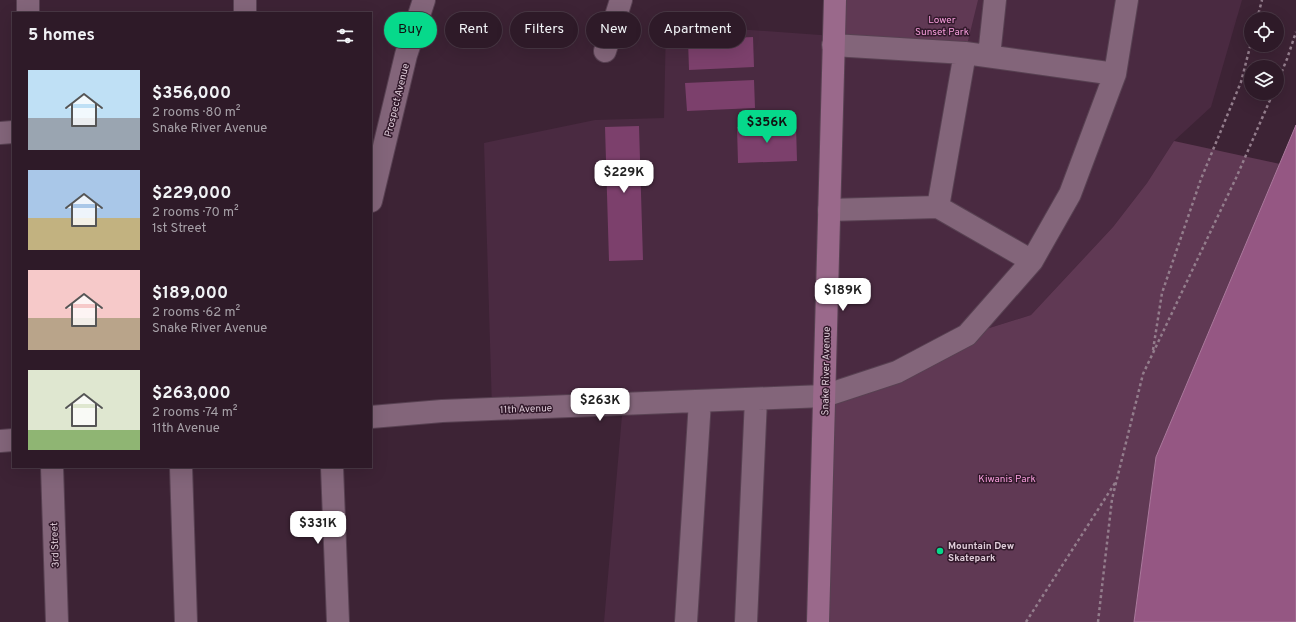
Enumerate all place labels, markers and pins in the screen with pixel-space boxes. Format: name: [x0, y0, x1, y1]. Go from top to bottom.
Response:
pin: $356K: [739, 110, 795, 144]
pin: $229K: [596, 160, 652, 194]
pin: $189K: [815, 278, 871, 312]
pin: $263K: [572, 388, 628, 422]
pin: $331K: [290, 511, 346, 545]
place label: Mountain Dew Skatepark: [948, 540, 1015, 565]
marker: Mountain Dew Skatepark: [935, 546, 945, 556]

